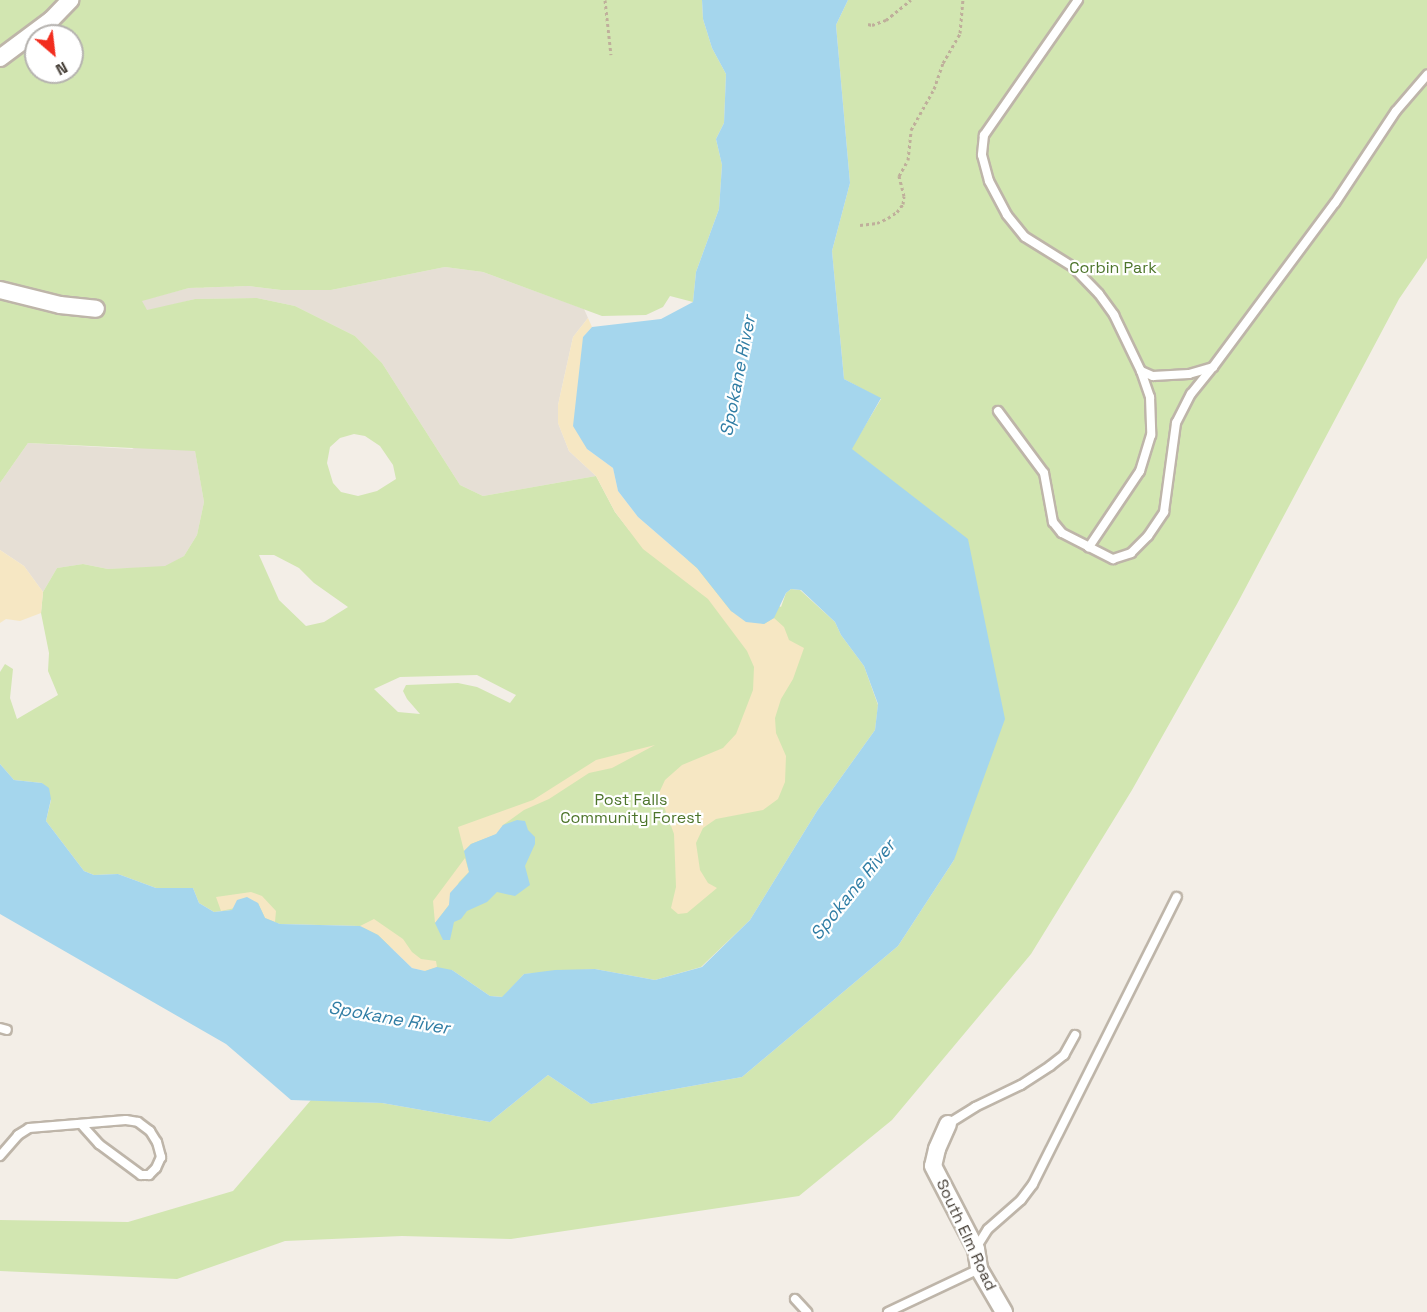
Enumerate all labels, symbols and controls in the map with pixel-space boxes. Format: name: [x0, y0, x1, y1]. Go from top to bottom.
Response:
north arrow: [24, 24, 84, 84]
text: N: [52, 57, 71, 80]
park label: Corbin Park: [1069, 258, 1157, 278]
water label: Spokane River: [716, 314, 760, 438]
park label: Post Falls Community Forest: [560, 790, 702, 828]
water label: Spokane River: [806, 836, 900, 944]
water label: Spokane River: [327, 997, 451, 1039]
street label: South Elm Road: [932, 1176, 1000, 1294]

